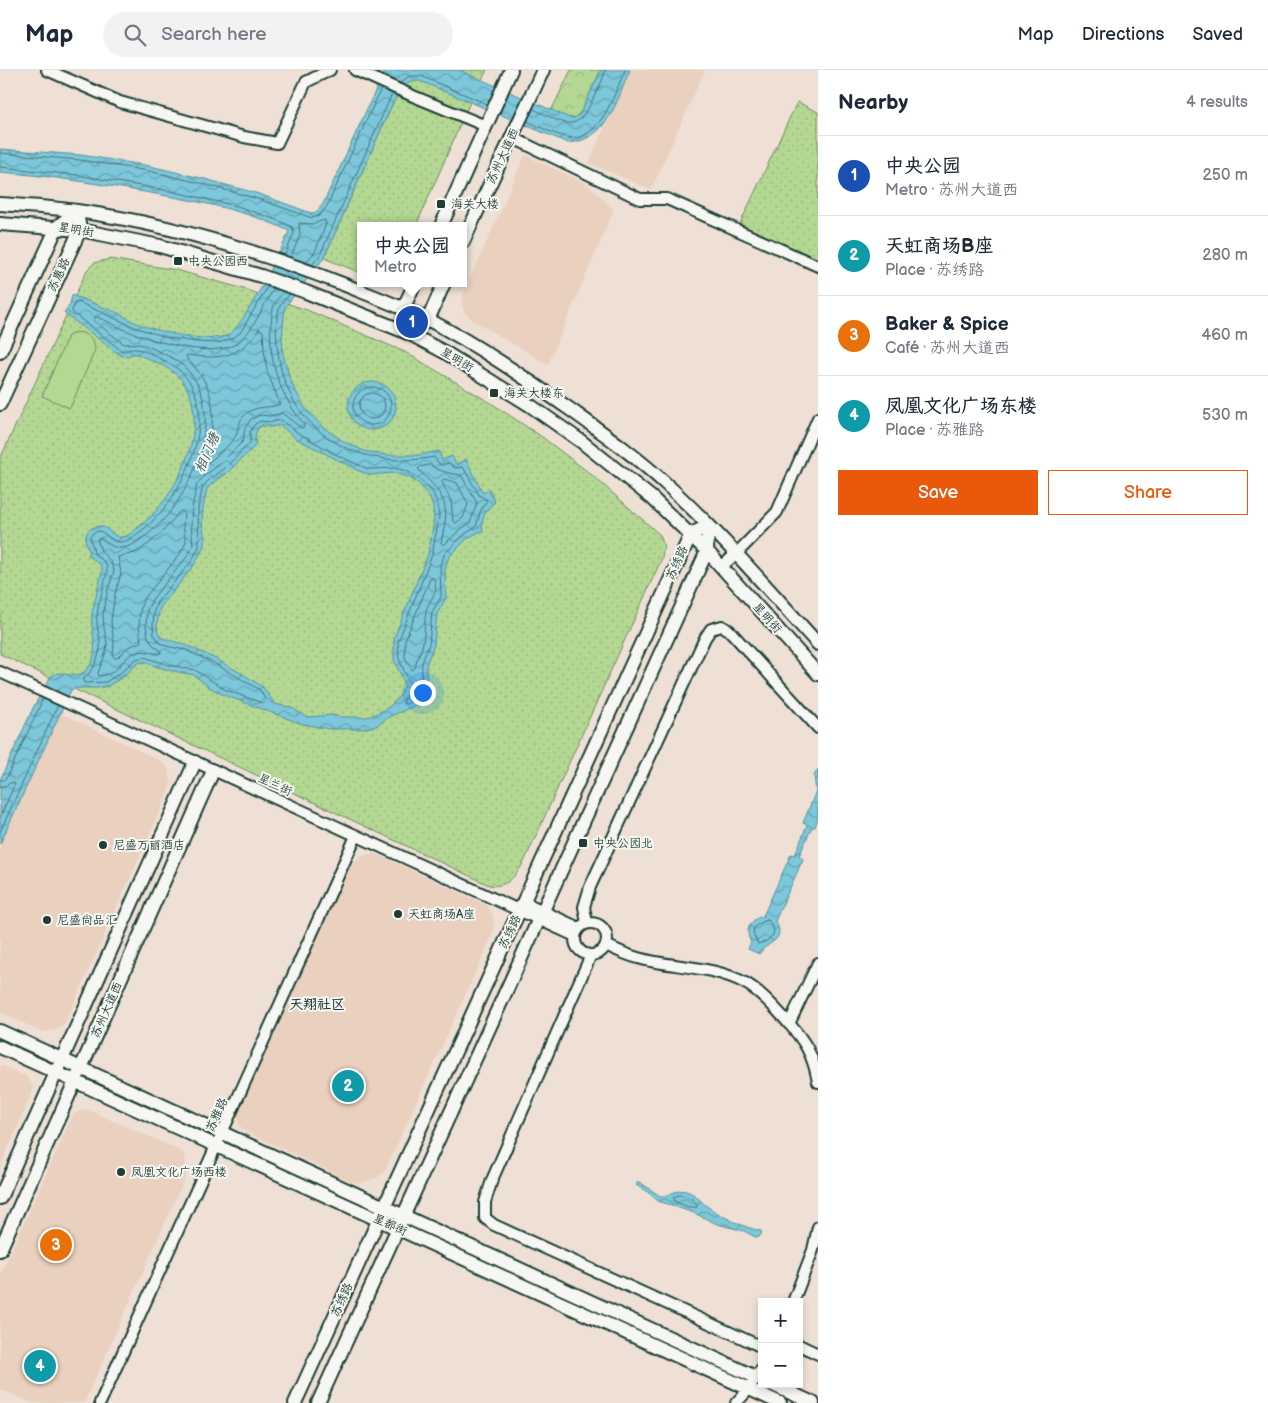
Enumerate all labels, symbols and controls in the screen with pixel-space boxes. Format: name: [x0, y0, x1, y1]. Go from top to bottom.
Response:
search box: [103, 12, 453, 57]
text: Map: [25, 20, 73, 49]
icon: search: [121, 21, 149, 49]
text: Search here: [161, 23, 267, 46]
text: Map: [1018, 24, 1054, 45]
text: Directions: [1082, 24, 1164, 45]
text: Saved: [1192, 24, 1243, 45]
text: Nearby: [838, 90, 908, 115]
text: 4 results: [1186, 93, 1248, 112]
street label: 苏州大道西: [484, 126, 522, 186]
text: 中央公园: [885, 155, 961, 178]
text: 1: [851, 166, 857, 185]
text: 250 m: [1202, 166, 1248, 185]
text: Metro · 苏州大道西: [885, 181, 1018, 200]
place label: 海关大楼: [451, 197, 499, 212]
marker: 海关大楼: [435, 198, 447, 210]
street label: 星明街: [57, 220, 95, 240]
popup: [357, 222, 467, 287]
text: 中央公园: [374, 235, 450, 258]
text: 天虹商场B座: [885, 235, 993, 258]
text: 2: [849, 246, 859, 265]
text: 280 m: [1202, 246, 1248, 265]
place label: 中央公园西: [188, 254, 248, 269]
marker: 中央公园西: [172, 255, 184, 267]
street label: 苏惠路: [45, 256, 73, 294]
text: Metro: [374, 258, 417, 277]
text: Place · 苏绣路: [885, 261, 984, 280]
pin: 1: [396, 303, 428, 341]
text: Baker & Spice: [885, 313, 1009, 336]
text: 3: [849, 326, 859, 345]
text: 460 m: [1202, 326, 1248, 345]
text: Café · 苏州大道西: [885, 339, 1010, 358]
street label: 星明街: [438, 344, 476, 376]
place label: 海关大楼东: [504, 386, 564, 401]
marker: 海关大楼东: [488, 387, 500, 399]
text: 凤凰文化广场东楼: [885, 395, 1037, 418]
text: 4: [849, 406, 859, 425]
text: 530 m: [1202, 406, 1248, 425]
text: Place · 苏雅路: [885, 421, 984, 440]
water label: 相门塘: [191, 429, 224, 476]
button: Save: [838, 470, 1038, 515]
button: Share: [1048, 470, 1248, 515]
street label: 苏绣路: [663, 543, 691, 583]
street label: 星明街: [749, 600, 785, 636]
your location: [410, 680, 436, 706]
street label: 星兰街: [256, 771, 294, 799]
place label: 中央公园北: [593, 836, 653, 851]
marker: 中央公园北: [577, 837, 589, 849]
place label: 尼盛万丽酒店: [113, 838, 185, 853]
marker: 尼盛万丽酒店: [97, 839, 109, 851]
place label: 天虹商场A座: [408, 907, 475, 922]
marker: 天虹商场A座: [392, 908, 404, 920]
place label: 尼盛尚品汇: [57, 913, 117, 928]
street label: 苏绣路: [496, 913, 524, 951]
marker: 尼盛尚品汇: [41, 914, 53, 926]
street label: 苏州大道西: [88, 980, 126, 1040]
district label: 天翔社区: [289, 996, 345, 1013]
pin: 2: [332, 1067, 364, 1105]
street label: 苏雅路: [203, 1095, 231, 1135]
place label: 凤凰文化广场西楼: [131, 1165, 227, 1180]
marker: 凤凰文化广场西楼: [115, 1166, 127, 1178]
street label: 星都街: [370, 1211, 410, 1239]
pin: 3: [40, 1226, 72, 1264]
street label: 苏绣路: [328, 1280, 356, 1320]
map controls: [758, 1298, 803, 1388]
button: +: [758, 1298, 803, 1343]
button: −: [758, 1343, 803, 1388]
pin: 4: [24, 1347, 56, 1385]

